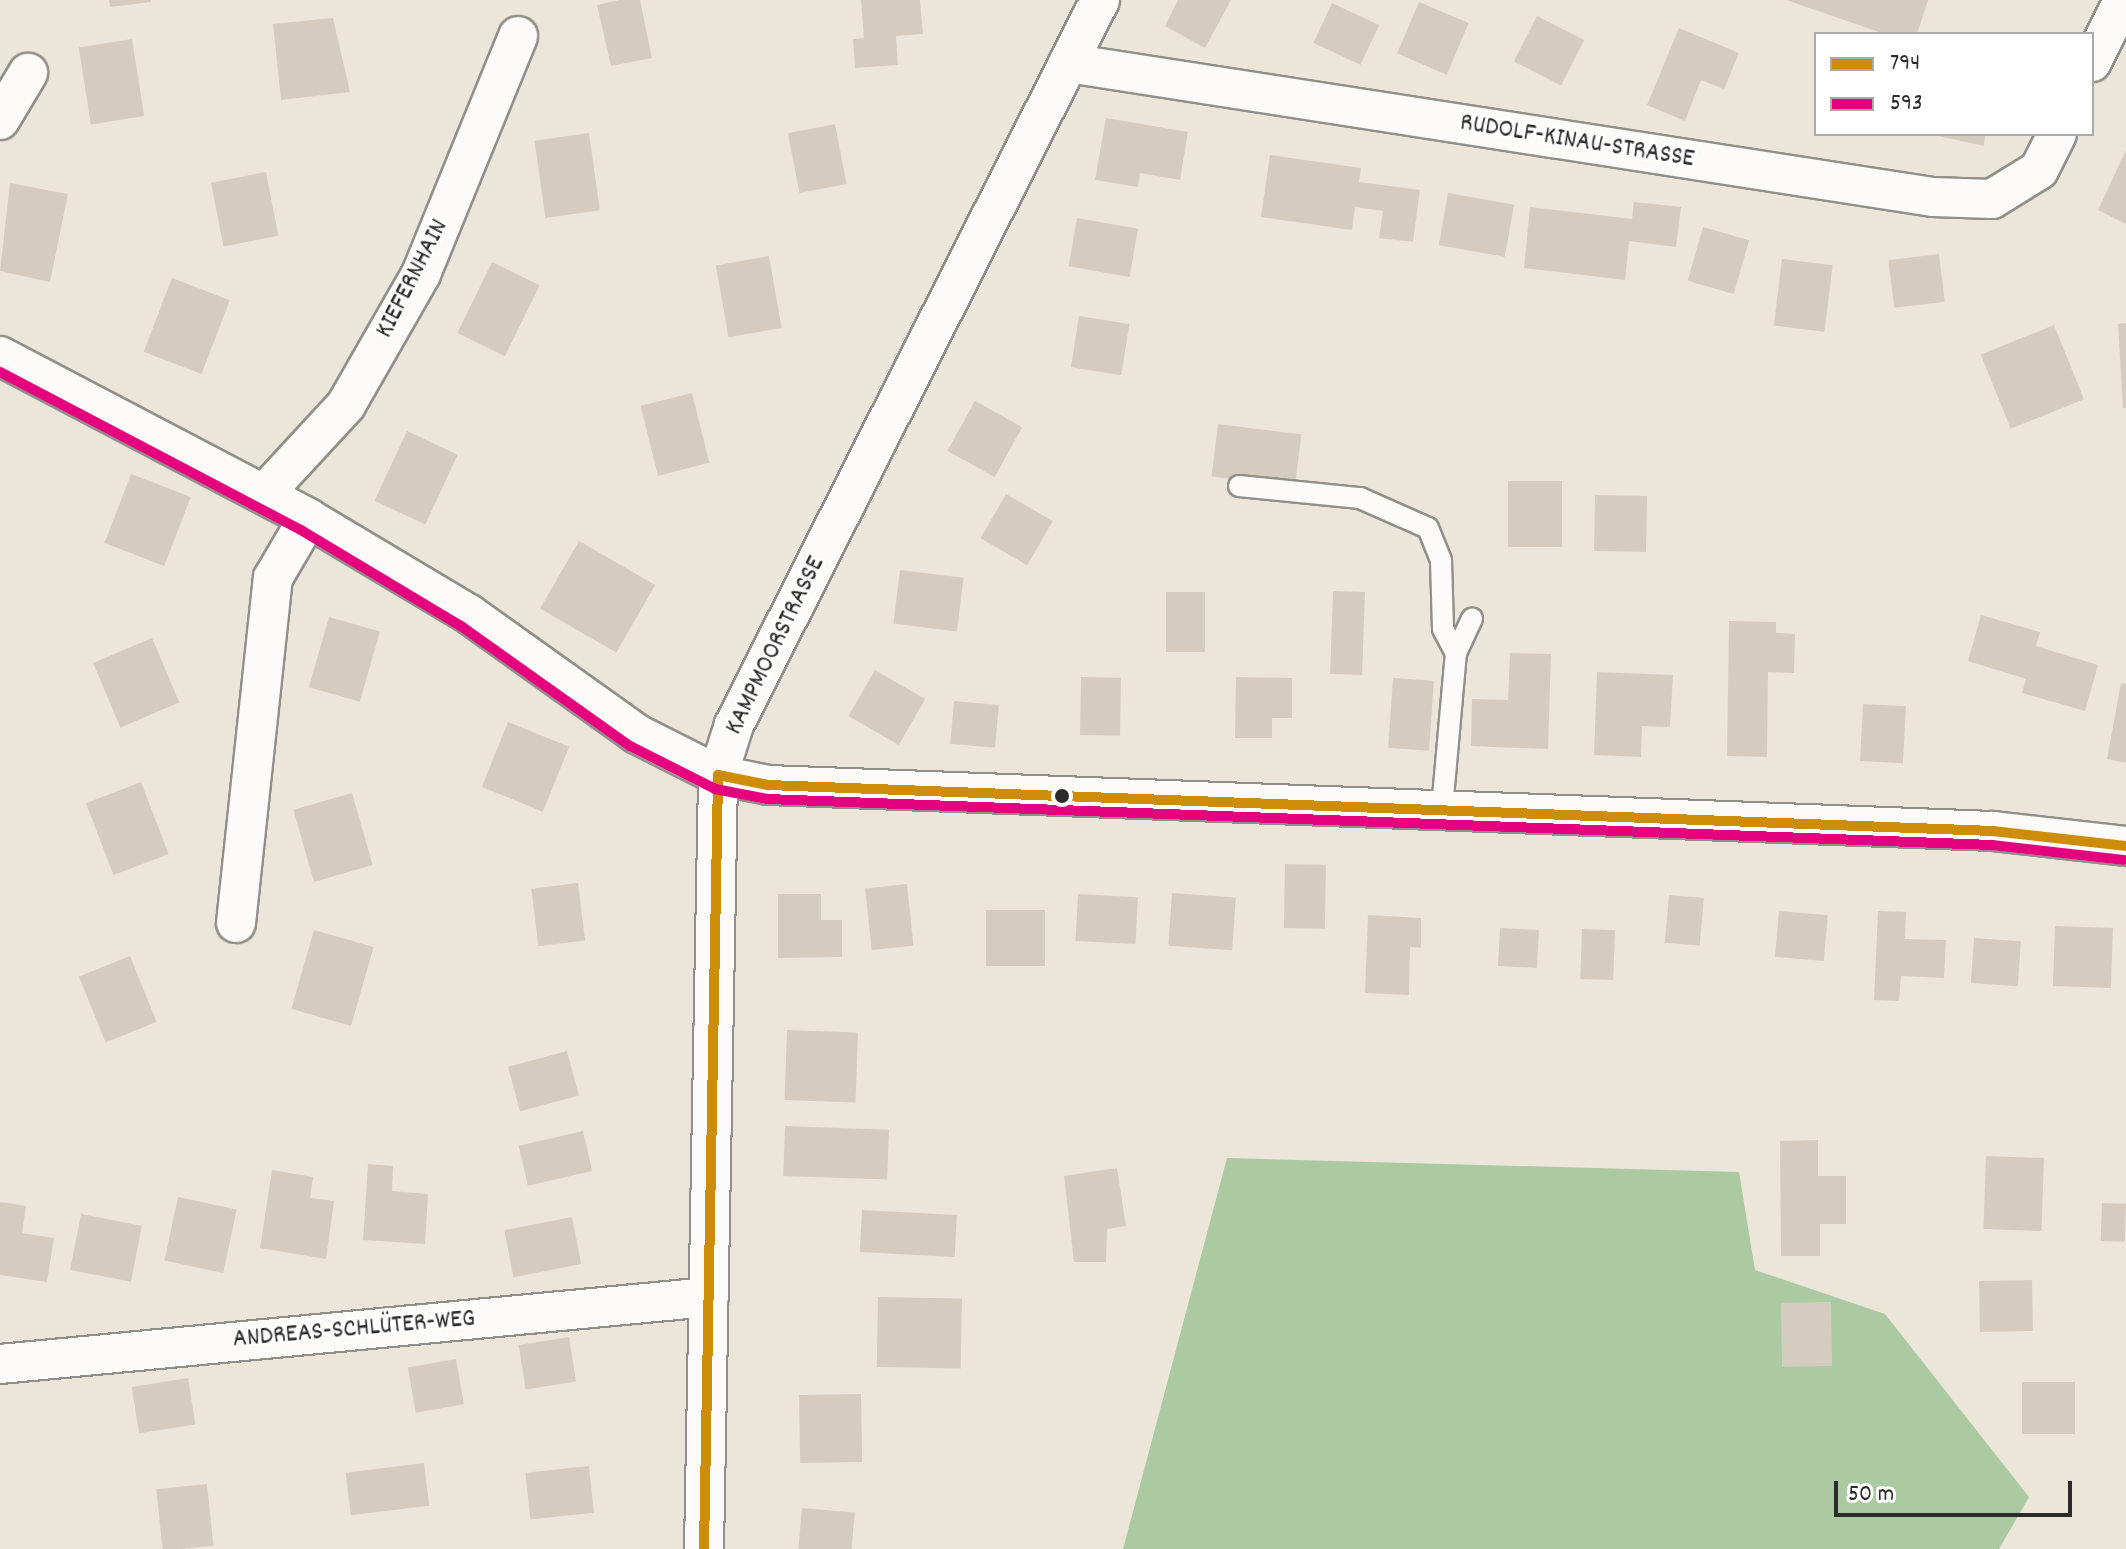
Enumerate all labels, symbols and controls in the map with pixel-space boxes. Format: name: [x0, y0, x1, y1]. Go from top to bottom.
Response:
legend: [1814, 32, 2094, 136]
text: 794: [1890, 47, 1920, 81]
text: 593: [1890, 87, 1923, 121]
street label: RUDOLF-KINAU-STRASSE: [1458, 108, 1696, 176]
street label: KIEFERNHAIN: [370, 214, 456, 344]
street label: KAMPMOORSTRASSE: [719, 552, 833, 740]
unlabelled marker: [1054, 788, 1070, 804]
street label: ANDREAS-SCHLÜTER-WEG: [232, 1304, 476, 1356]
scale bar: [1838, 1465, 2076, 1515]
text: 50 m: [1848, 1478, 1894, 1512]

